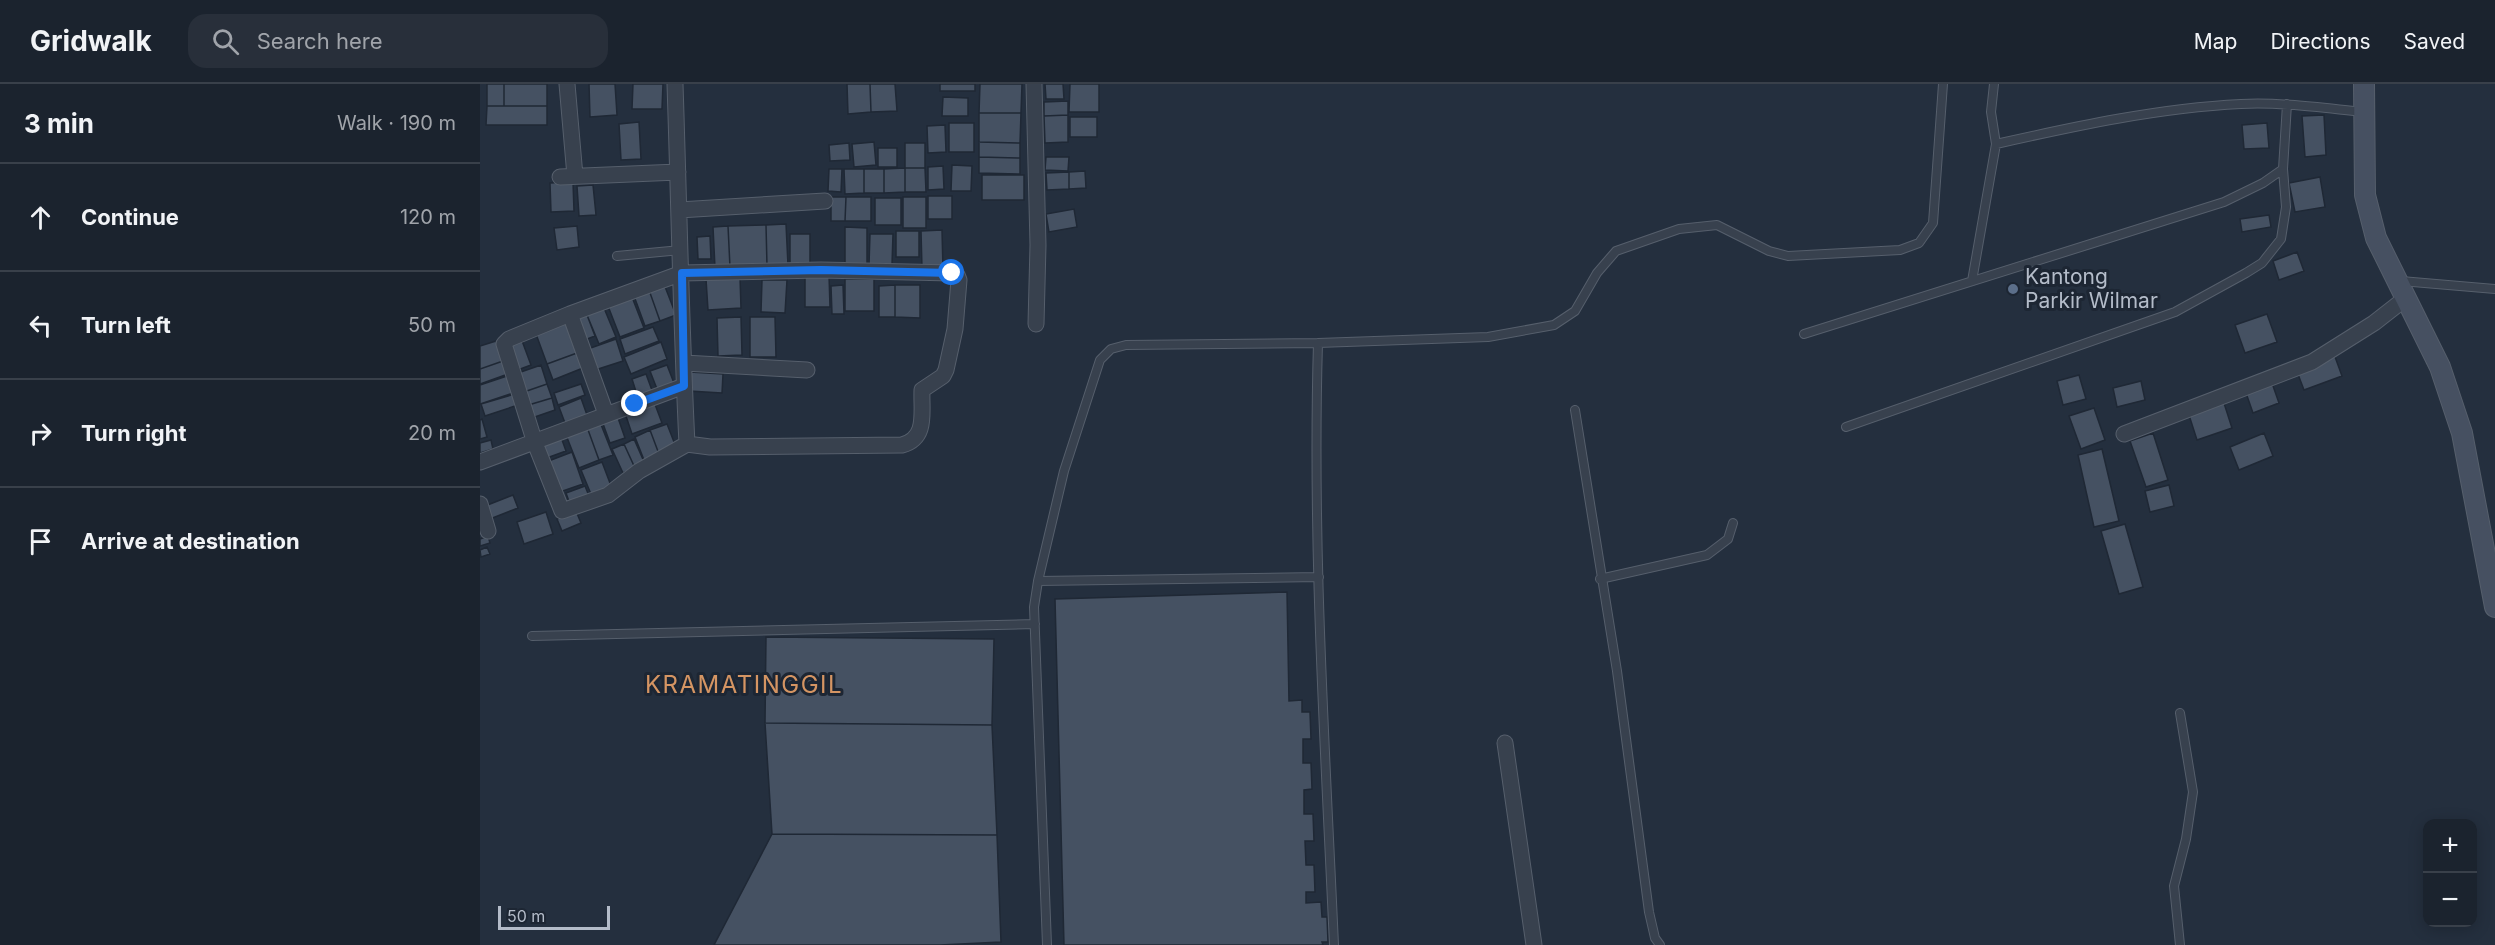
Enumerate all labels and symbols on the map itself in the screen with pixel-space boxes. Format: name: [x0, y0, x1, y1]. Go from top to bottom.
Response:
route start: [938, 259, 964, 285]
place label: Kantong Parkir Wilmar: [2025, 264, 2158, 313]
marker: Kantong Parkir Wilmar: [2006, 282, 2020, 296]
route end: [621, 390, 647, 416]
district label: KRAMATINGGIL: [645, 670, 843, 699]
scale bar: [498, 903, 610, 930]

